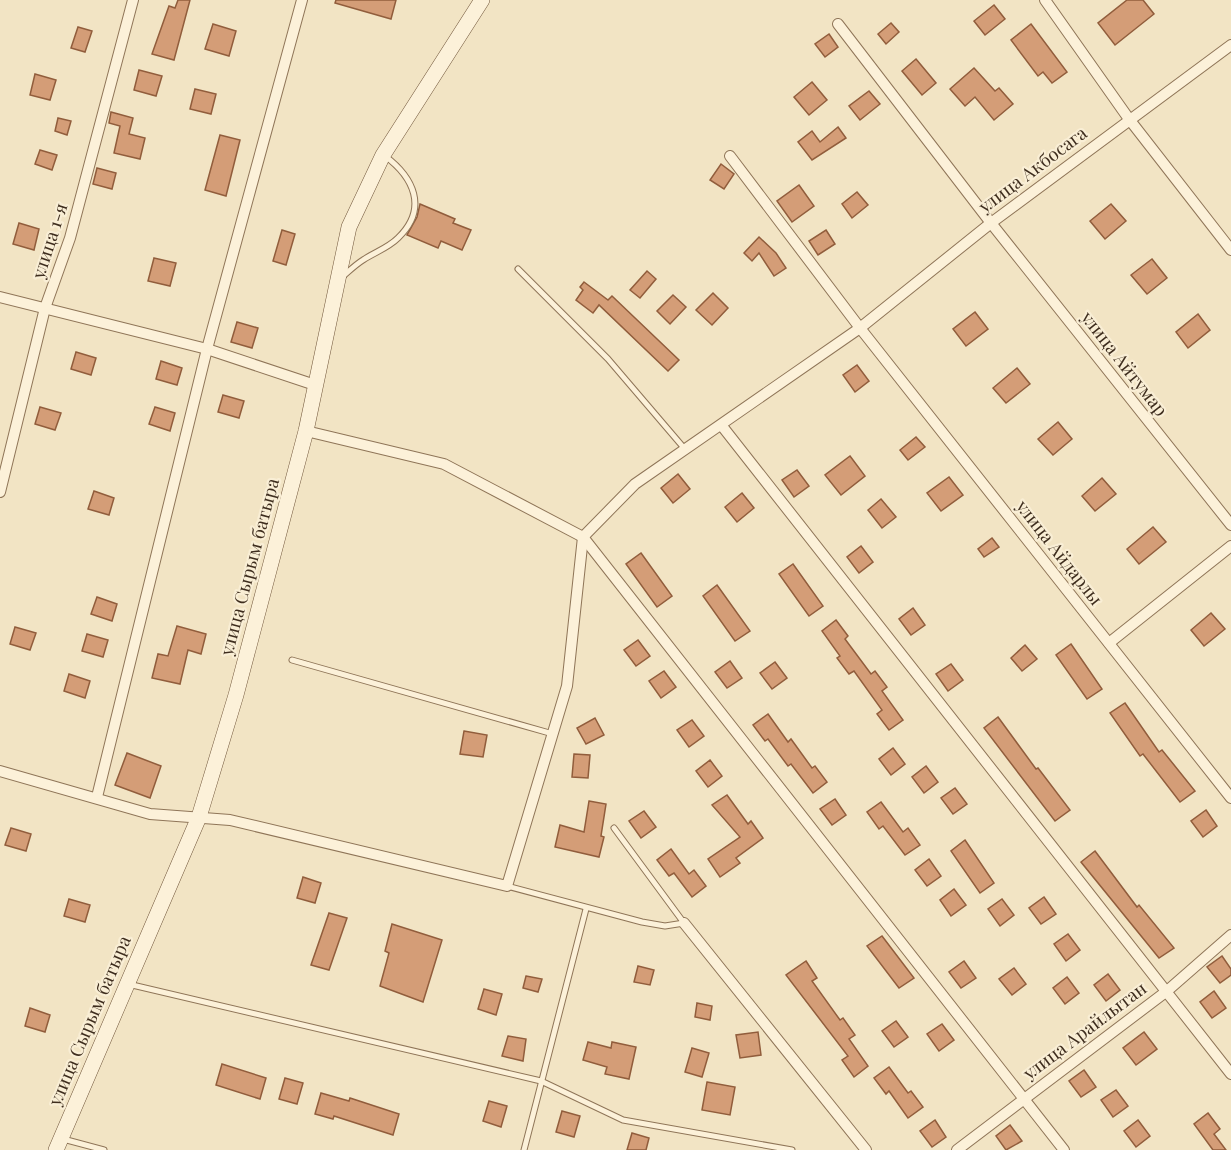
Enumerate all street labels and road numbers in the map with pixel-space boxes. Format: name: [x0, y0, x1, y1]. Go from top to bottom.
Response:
street label: улица Акбосага: [973, 121, 1091, 218]
street label: улица 1-я: [25, 200, 73, 283]
street label: улица Айтумар: [1076, 305, 1173, 421]
street label: улица Сырым батыра: [214, 475, 284, 659]
street label: улица Айдарлы: [1011, 494, 1109, 610]
street label: улица Сырым батыра: [42, 932, 136, 1110]
street label: улица Арайлытан: [1017, 976, 1151, 1085]

